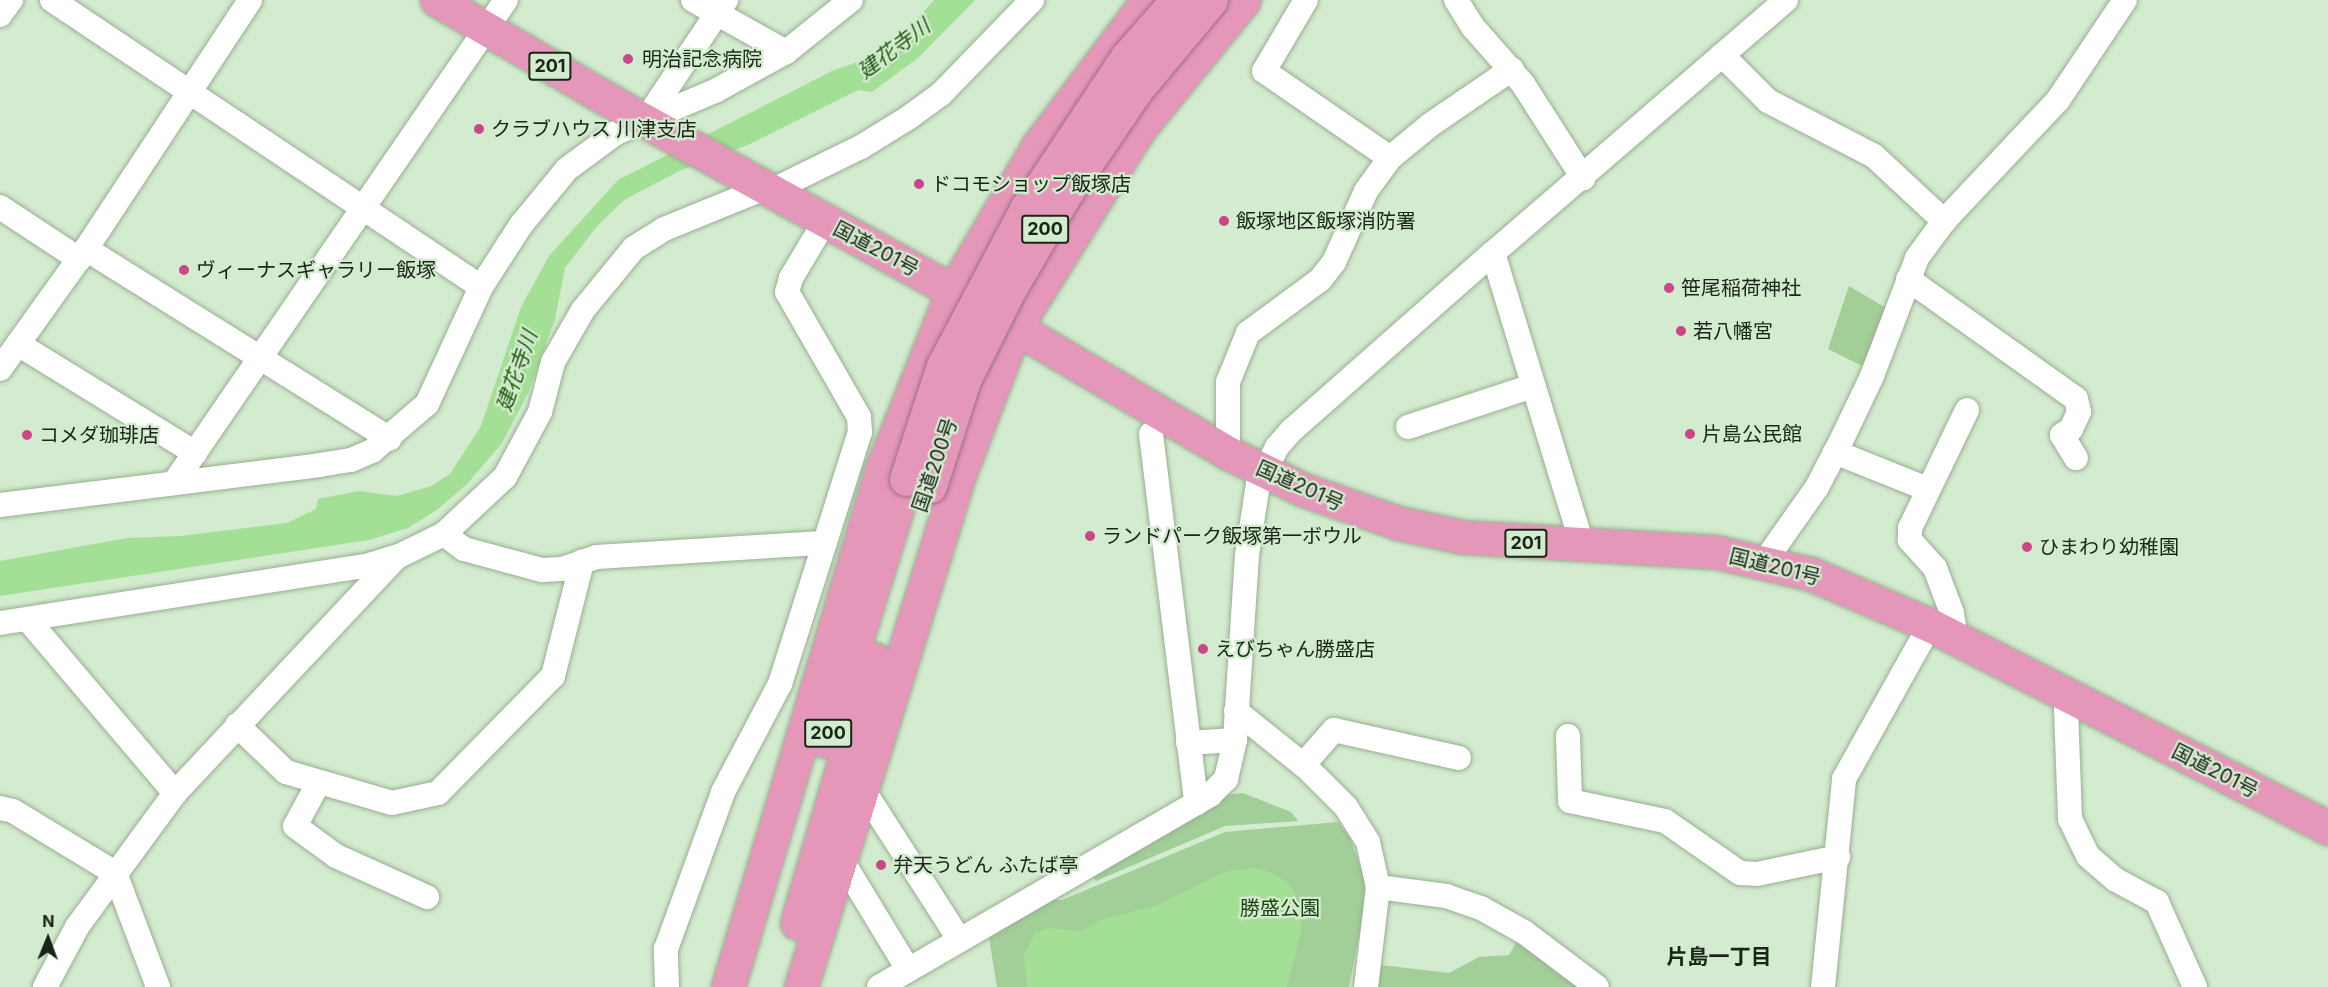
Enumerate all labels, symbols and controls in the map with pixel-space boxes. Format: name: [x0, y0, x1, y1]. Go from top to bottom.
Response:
water label: 建花寺川: [853, 14, 935, 84]
place label: 明治記念病院: [642, 47, 762, 71]
marker: 明治記念病院: [619, 50, 637, 68]
road number: 201: [528, 51, 572, 81]
place label: クラブハウス 川津支店: [491, 117, 697, 141]
marker: クラブハウス 川津支店: [472, 122, 486, 136]
place label: ドコモショップ飯塚店: [931, 172, 1131, 196]
marker: ドコモショップ飯塚店: [912, 177, 926, 191]
place label: 飯塚地区飯塚消防署: [1236, 209, 1416, 233]
road number: 200: [1021, 214, 1069, 244]
marker: 飯塚地区飯塚消防署: [1217, 214, 1231, 228]
street label: 国道201号: [829, 217, 923, 281]
place label: ヴィーナスギャラリー飯塚: [196, 258, 436, 282]
marker: ヴィーナスギャラリー飯塚: [177, 263, 191, 277]
place label: 笹尾稲荷神社: [1681, 276, 1801, 300]
marker: 笹尾稲荷神社: [1662, 281, 1676, 295]
place label: 若八幡宮: [1693, 319, 1773, 343]
marker: 若八幡宮: [1674, 324, 1688, 338]
water label: 建花寺川: [491, 327, 543, 415]
street label: 国道200号: [908, 415, 962, 515]
place label: 片島公民館: [1702, 422, 1802, 446]
place label: コメダ珈琲店: [39, 423, 159, 447]
marker: 片島公民館: [1683, 427, 1697, 441]
marker: コメダ珈琲店: [20, 428, 34, 442]
street label: 国道201号: [1253, 456, 1347, 516]
place label: ランドパーク飯塚第一ボウル: [1102, 524, 1362, 548]
road number: 201: [1504, 528, 1549, 558]
marker: ランドパーク飯塚第一ボウル: [1083, 529, 1097, 543]
place label: ひまわり幼稚園: [2039, 535, 2179, 559]
marker: ひまわり幼稚園: [2020, 540, 2034, 554]
street label: 国道201号: [1727, 544, 1823, 590]
place label: えびちゃん勝盛店: [1215, 637, 1375, 661]
marker: えびちゃん勝盛店: [1196, 642, 1210, 656]
road number: 200: [804, 718, 852, 748]
street label: 国道201号: [2168, 739, 2262, 803]
place label: 弁天うどん ふたば亭: [893, 853, 1079, 877]
marker: 弁天うどん ふたば亭: [874, 858, 888, 872]
park label: 勝盛公園: [1240, 896, 1320, 920]
north arrow: [18, 909, 78, 969]
text: N: [42, 911, 55, 931]
district label: 片島一丁目: [1667, 944, 1771, 970]

